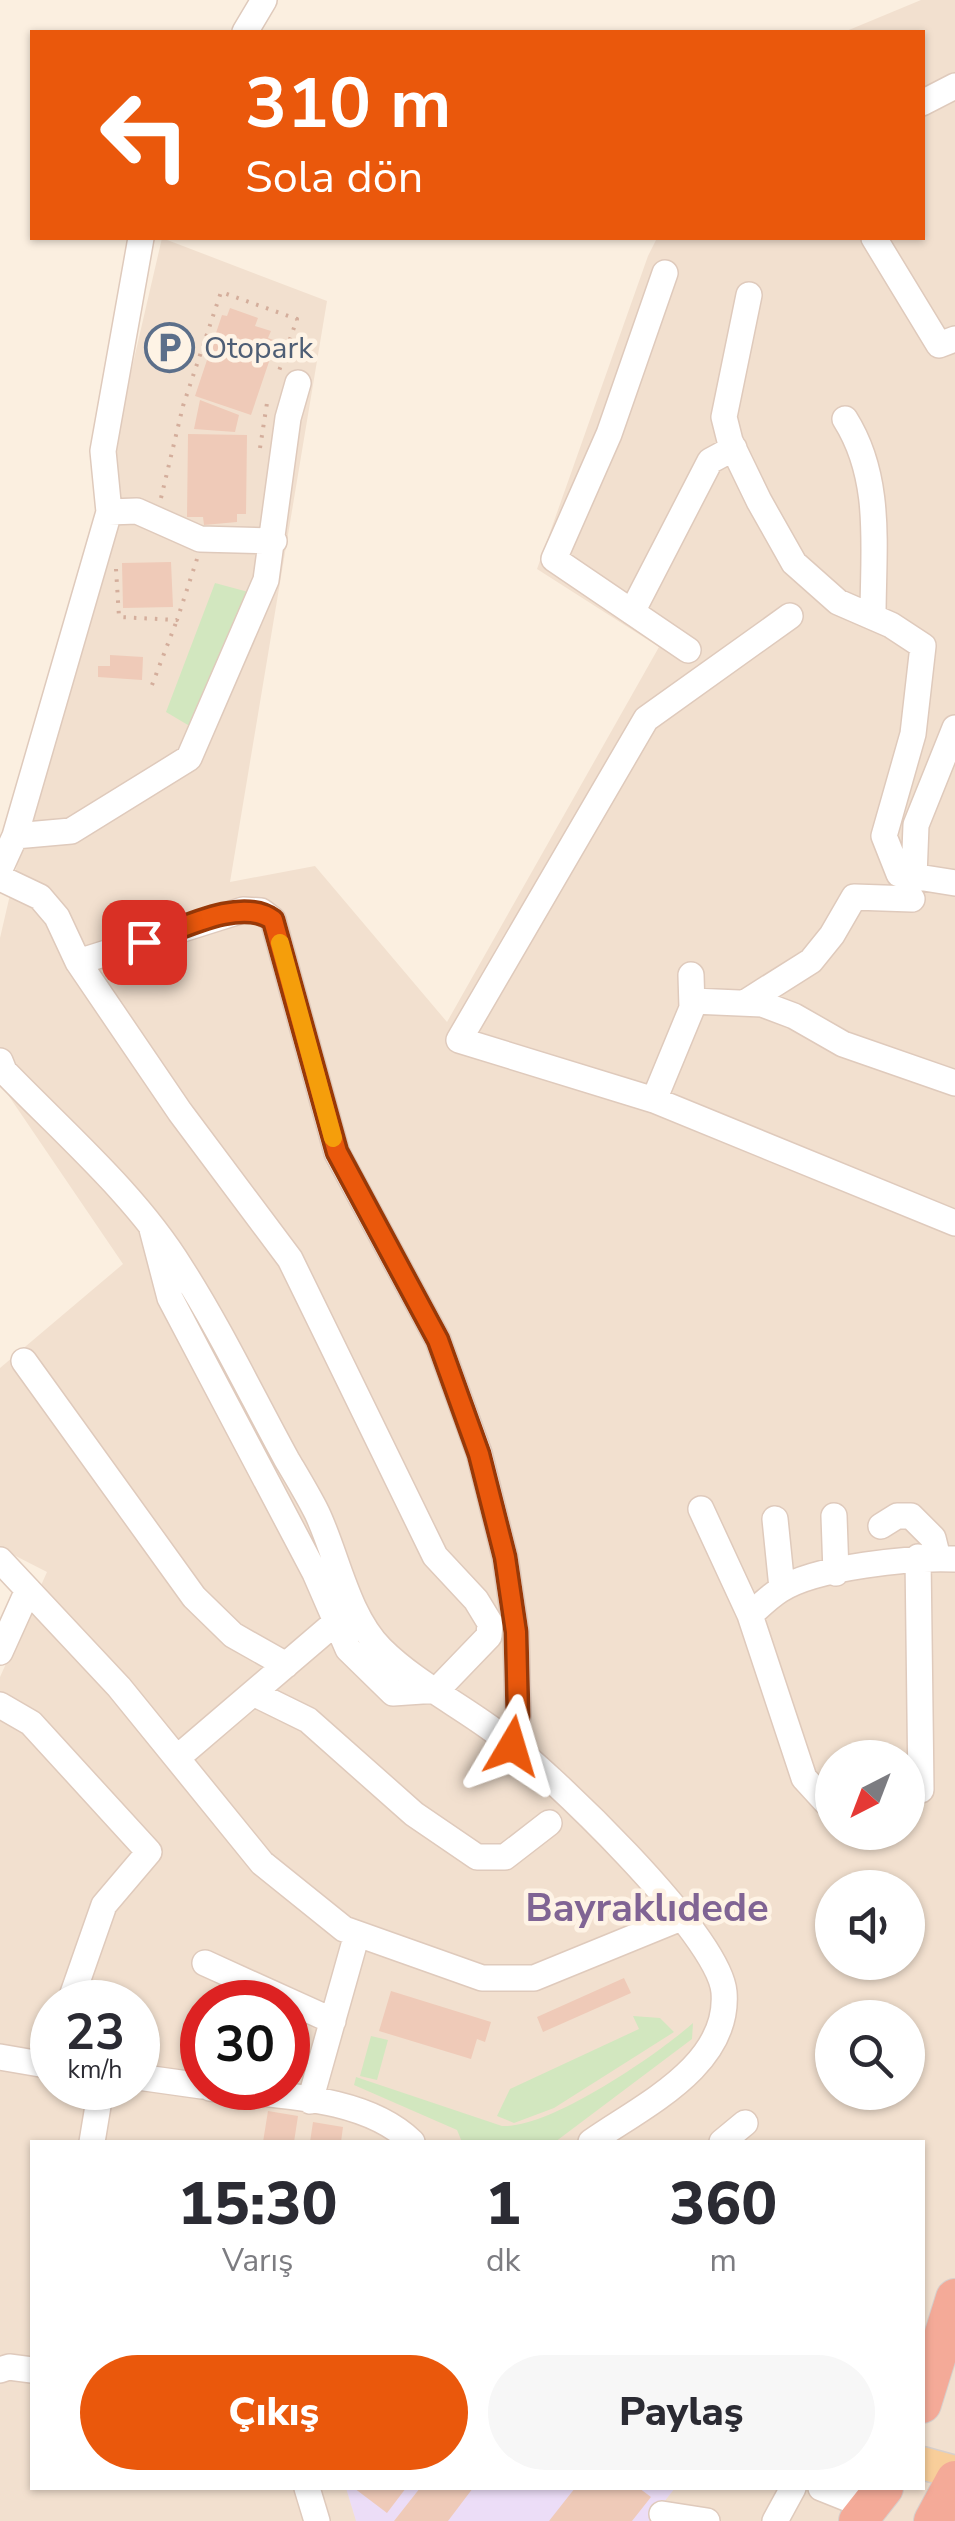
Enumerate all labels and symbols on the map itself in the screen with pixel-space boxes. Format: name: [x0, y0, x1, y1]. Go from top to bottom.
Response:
parking icon: Otopark: [143, 322, 195, 374]
place label: Otopark: [204, 328, 314, 369]
pin: [102, 900, 187, 985]
position arrow: [460, 1694, 564, 1798]
north arrow: [815, 1740, 925, 1850]
district label: Bayraklıdede: [525, 1881, 769, 1935]
speed limit sign: 30: [180, 1980, 310, 2110]

